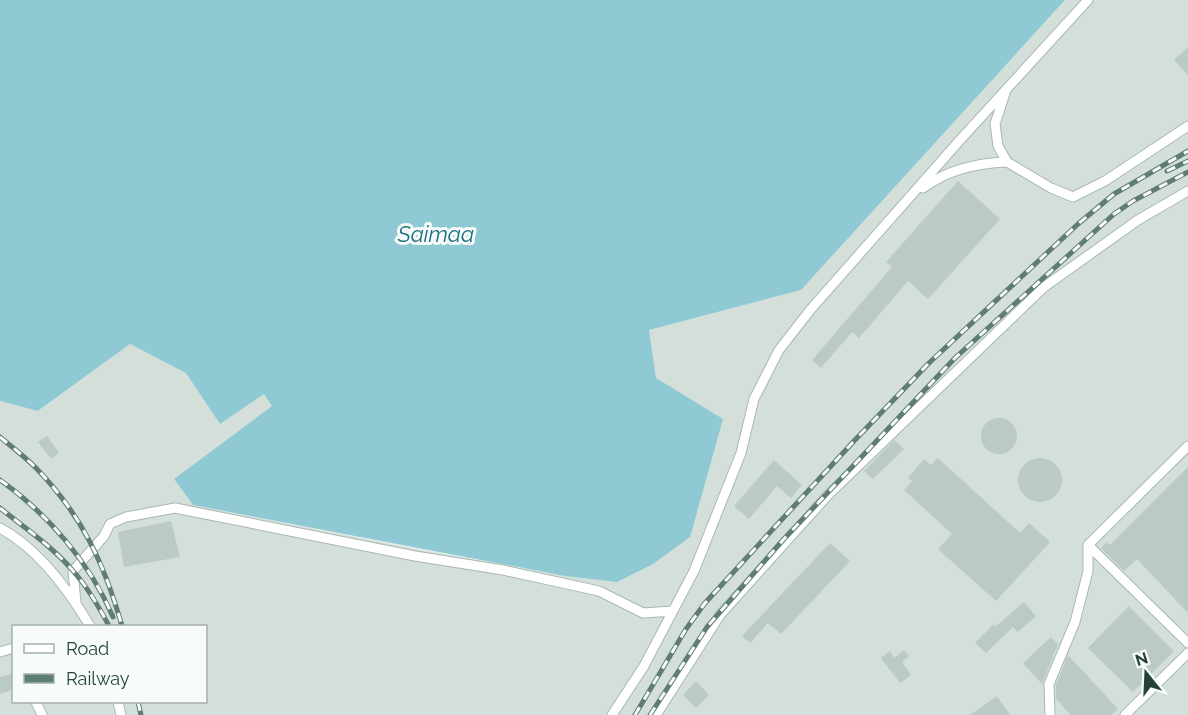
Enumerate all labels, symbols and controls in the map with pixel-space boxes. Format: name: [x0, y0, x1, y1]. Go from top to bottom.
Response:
water label: Saimaa: [397, 221, 474, 247]
legend: [12, 625, 207, 703]
text: Road: [66, 638, 109, 659]
north arrow: [1116, 643, 1176, 703]
text: N: [1133, 648, 1150, 670]
text: Railway: [66, 668, 130, 689]

